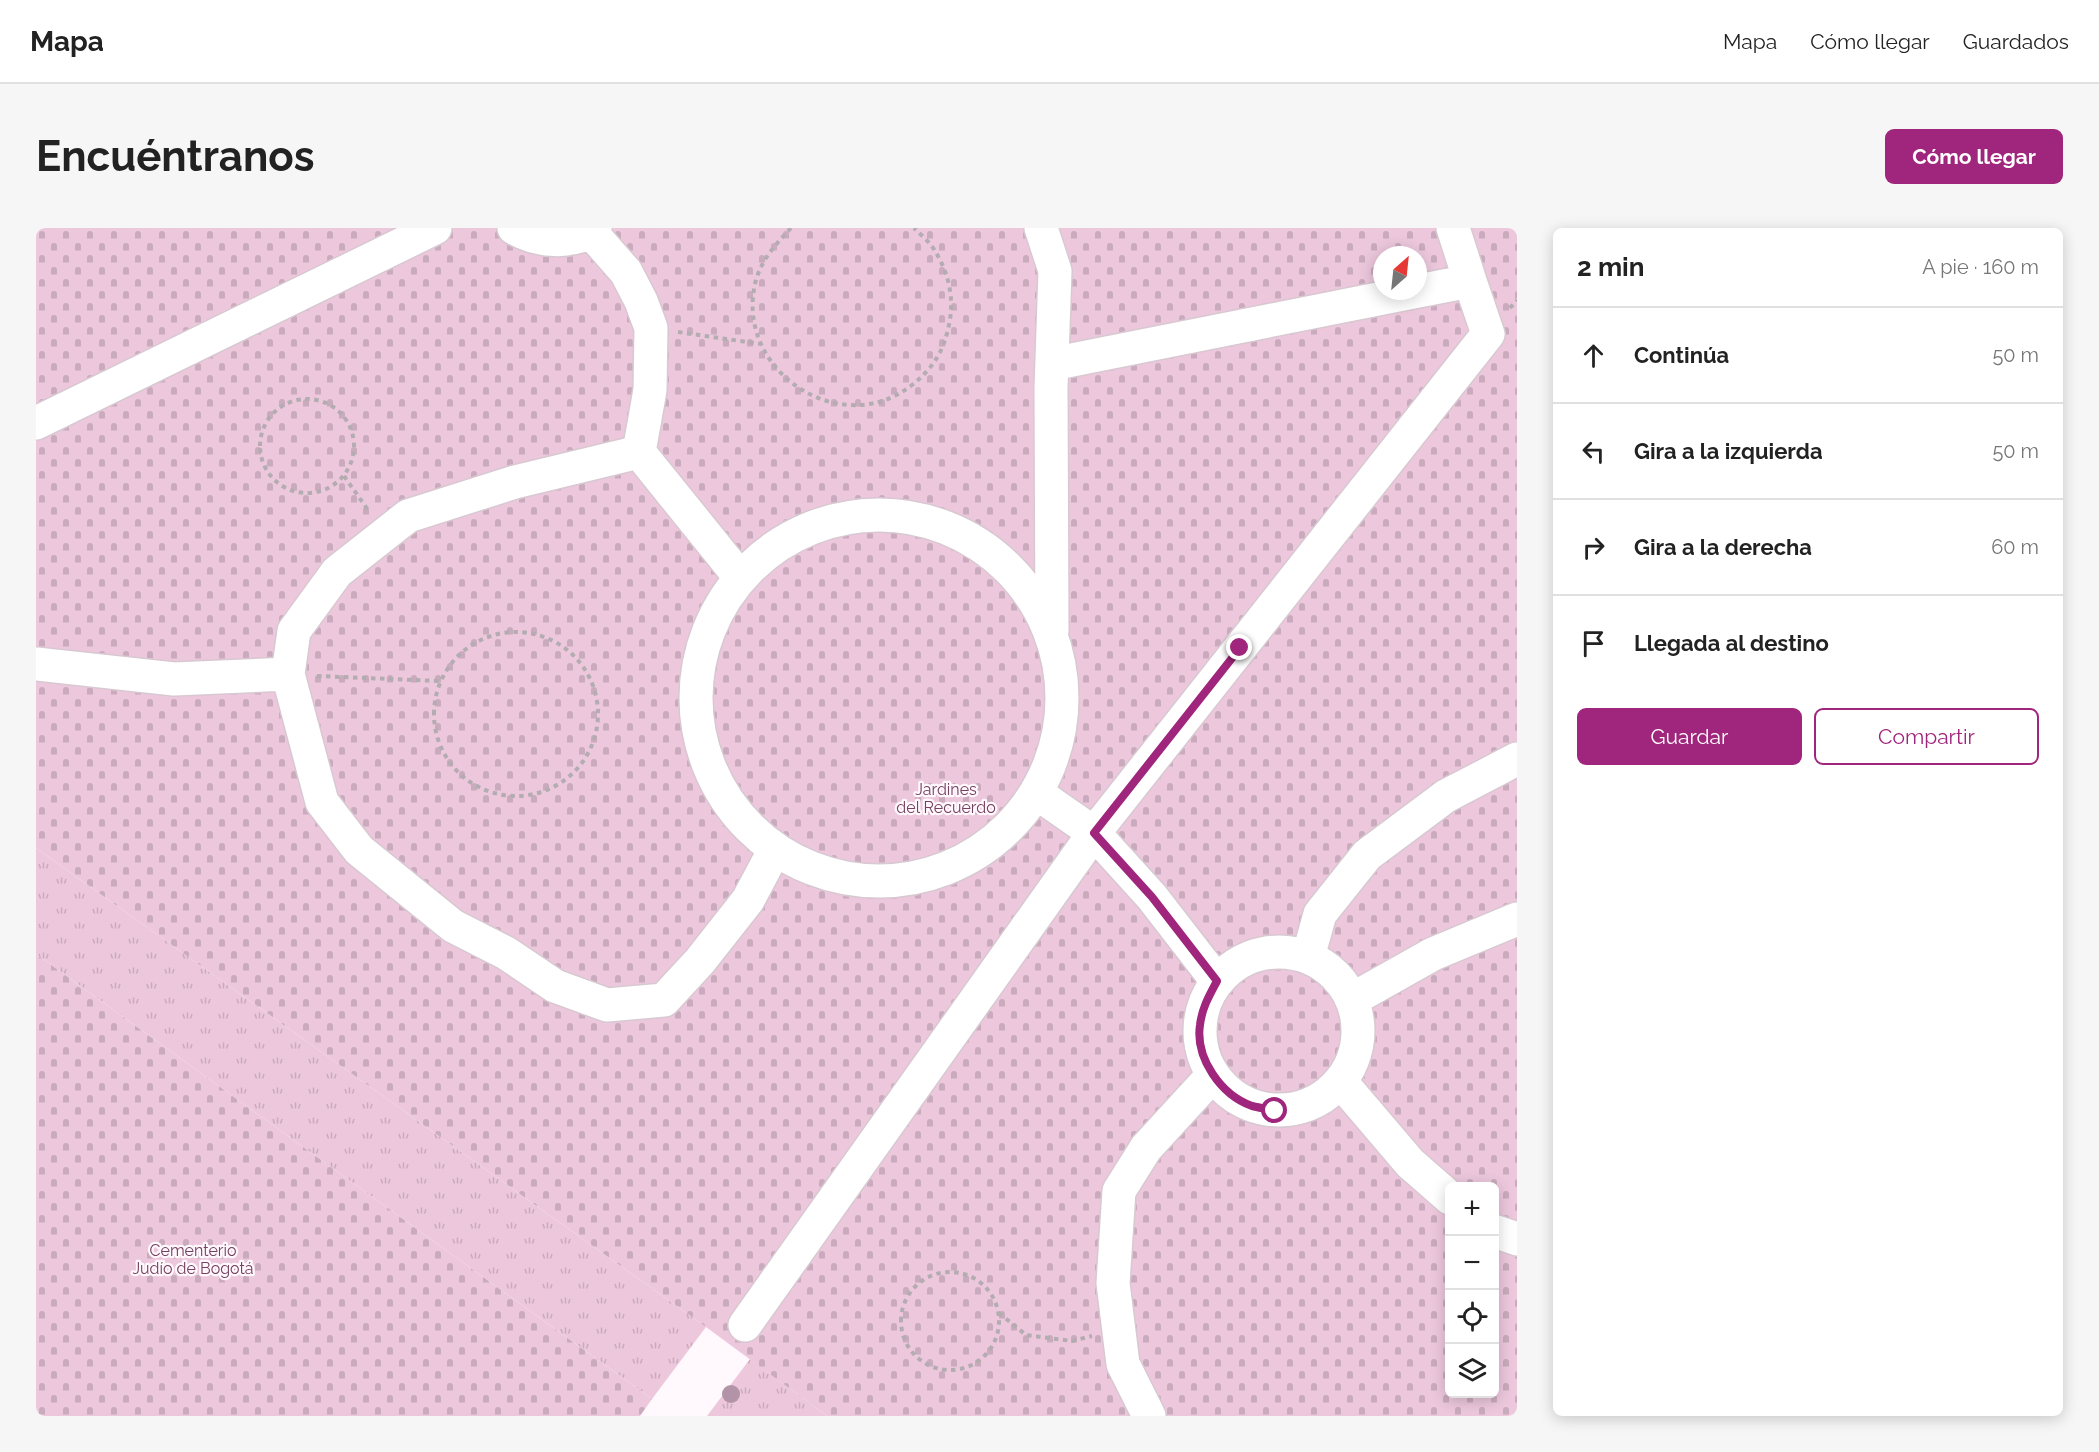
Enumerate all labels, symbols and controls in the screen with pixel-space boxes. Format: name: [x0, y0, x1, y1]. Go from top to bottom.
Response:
text: Mapa: [30, 25, 104, 58]
text: Mapa: [1723, 29, 1777, 54]
text: Cómo llegar: [1810, 29, 1930, 54]
text: Guardados: [1963, 29, 2069, 54]
button: Cómo llegar: [1885, 129, 2063, 184]
text: Encuéntranos: [36, 132, 315, 181]
north arrow: [1373, 246, 1427, 300]
text: 2 min: [1577, 252, 1644, 282]
text: A pie · 160 m: [1922, 255, 2039, 279]
icon: ahead: [1577, 339, 1610, 372]
text: Continúa: [1634, 342, 1729, 368]
text: 50 m: [1992, 343, 2039, 367]
icon: left: [1577, 435, 1610, 468]
text: Gira a la izquierda: [1634, 438, 1823, 464]
text: 50 m: [1992, 439, 2039, 463]
icon: right: [1577, 531, 1610, 564]
text: Gira a la derecha: [1634, 534, 1812, 560]
text: 60 m: [1991, 535, 2039, 559]
icon: arrive: [1577, 627, 1610, 660]
text: Llegada al destino: [1634, 630, 1829, 656]
route end: [1226, 634, 1252, 660]
button: Guardar: [1577, 708, 1802, 765]
button: Compartir: [1814, 708, 2039, 765]
park label: Jardines del Recuerdo: [896, 780, 996, 817]
route start: [1261, 1097, 1287, 1123]
map controls: [1445, 1182, 1499, 1398]
button: +: [1445, 1182, 1499, 1236]
button: −: [1445, 1236, 1499, 1290]
park label: Cementerio Judío de Bogotá: [132, 1241, 254, 1278]
button: locate: [1445, 1290, 1499, 1344]
button: layers: [1445, 1344, 1499, 1398]

